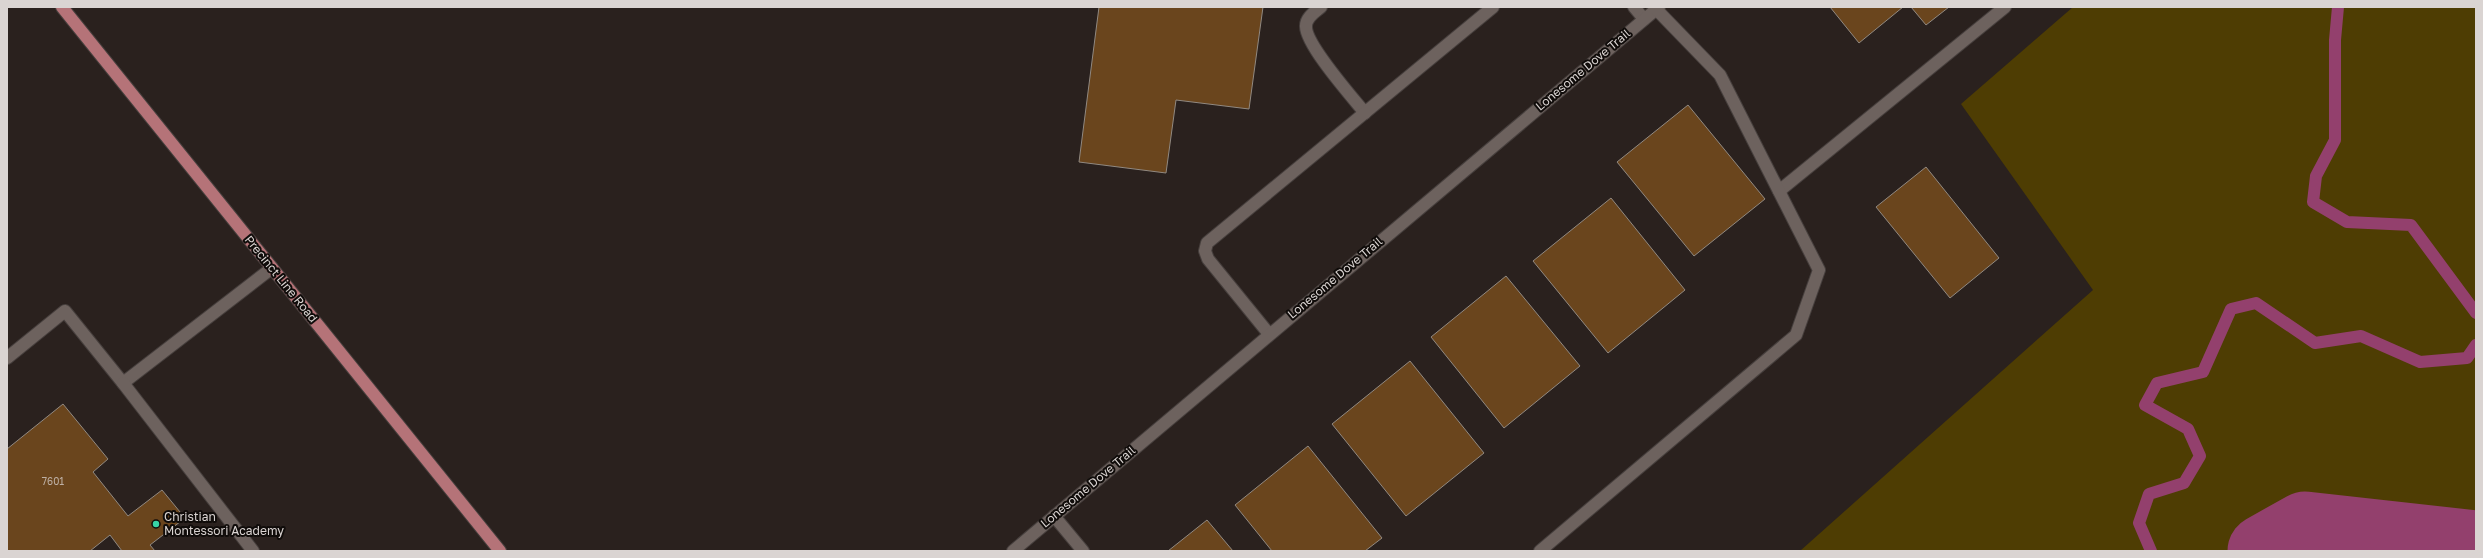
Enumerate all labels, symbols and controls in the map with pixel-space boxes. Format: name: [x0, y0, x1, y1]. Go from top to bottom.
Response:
street label: Lonesome Dove Trail: [1532, 26, 1633, 114]
street label: Precinct Line Road: [242, 232, 321, 325]
street label: Lonesome Dove Trail: [1284, 234, 1385, 322]
street label: Lonesome Dove Trail: [1037, 443, 1138, 531]
house number: 7601: [42, 475, 64, 487]
place label: Christian Montessori Academy: [164, 509, 284, 538]
marker: Christian Montessori Academy: [151, 519, 161, 529]

